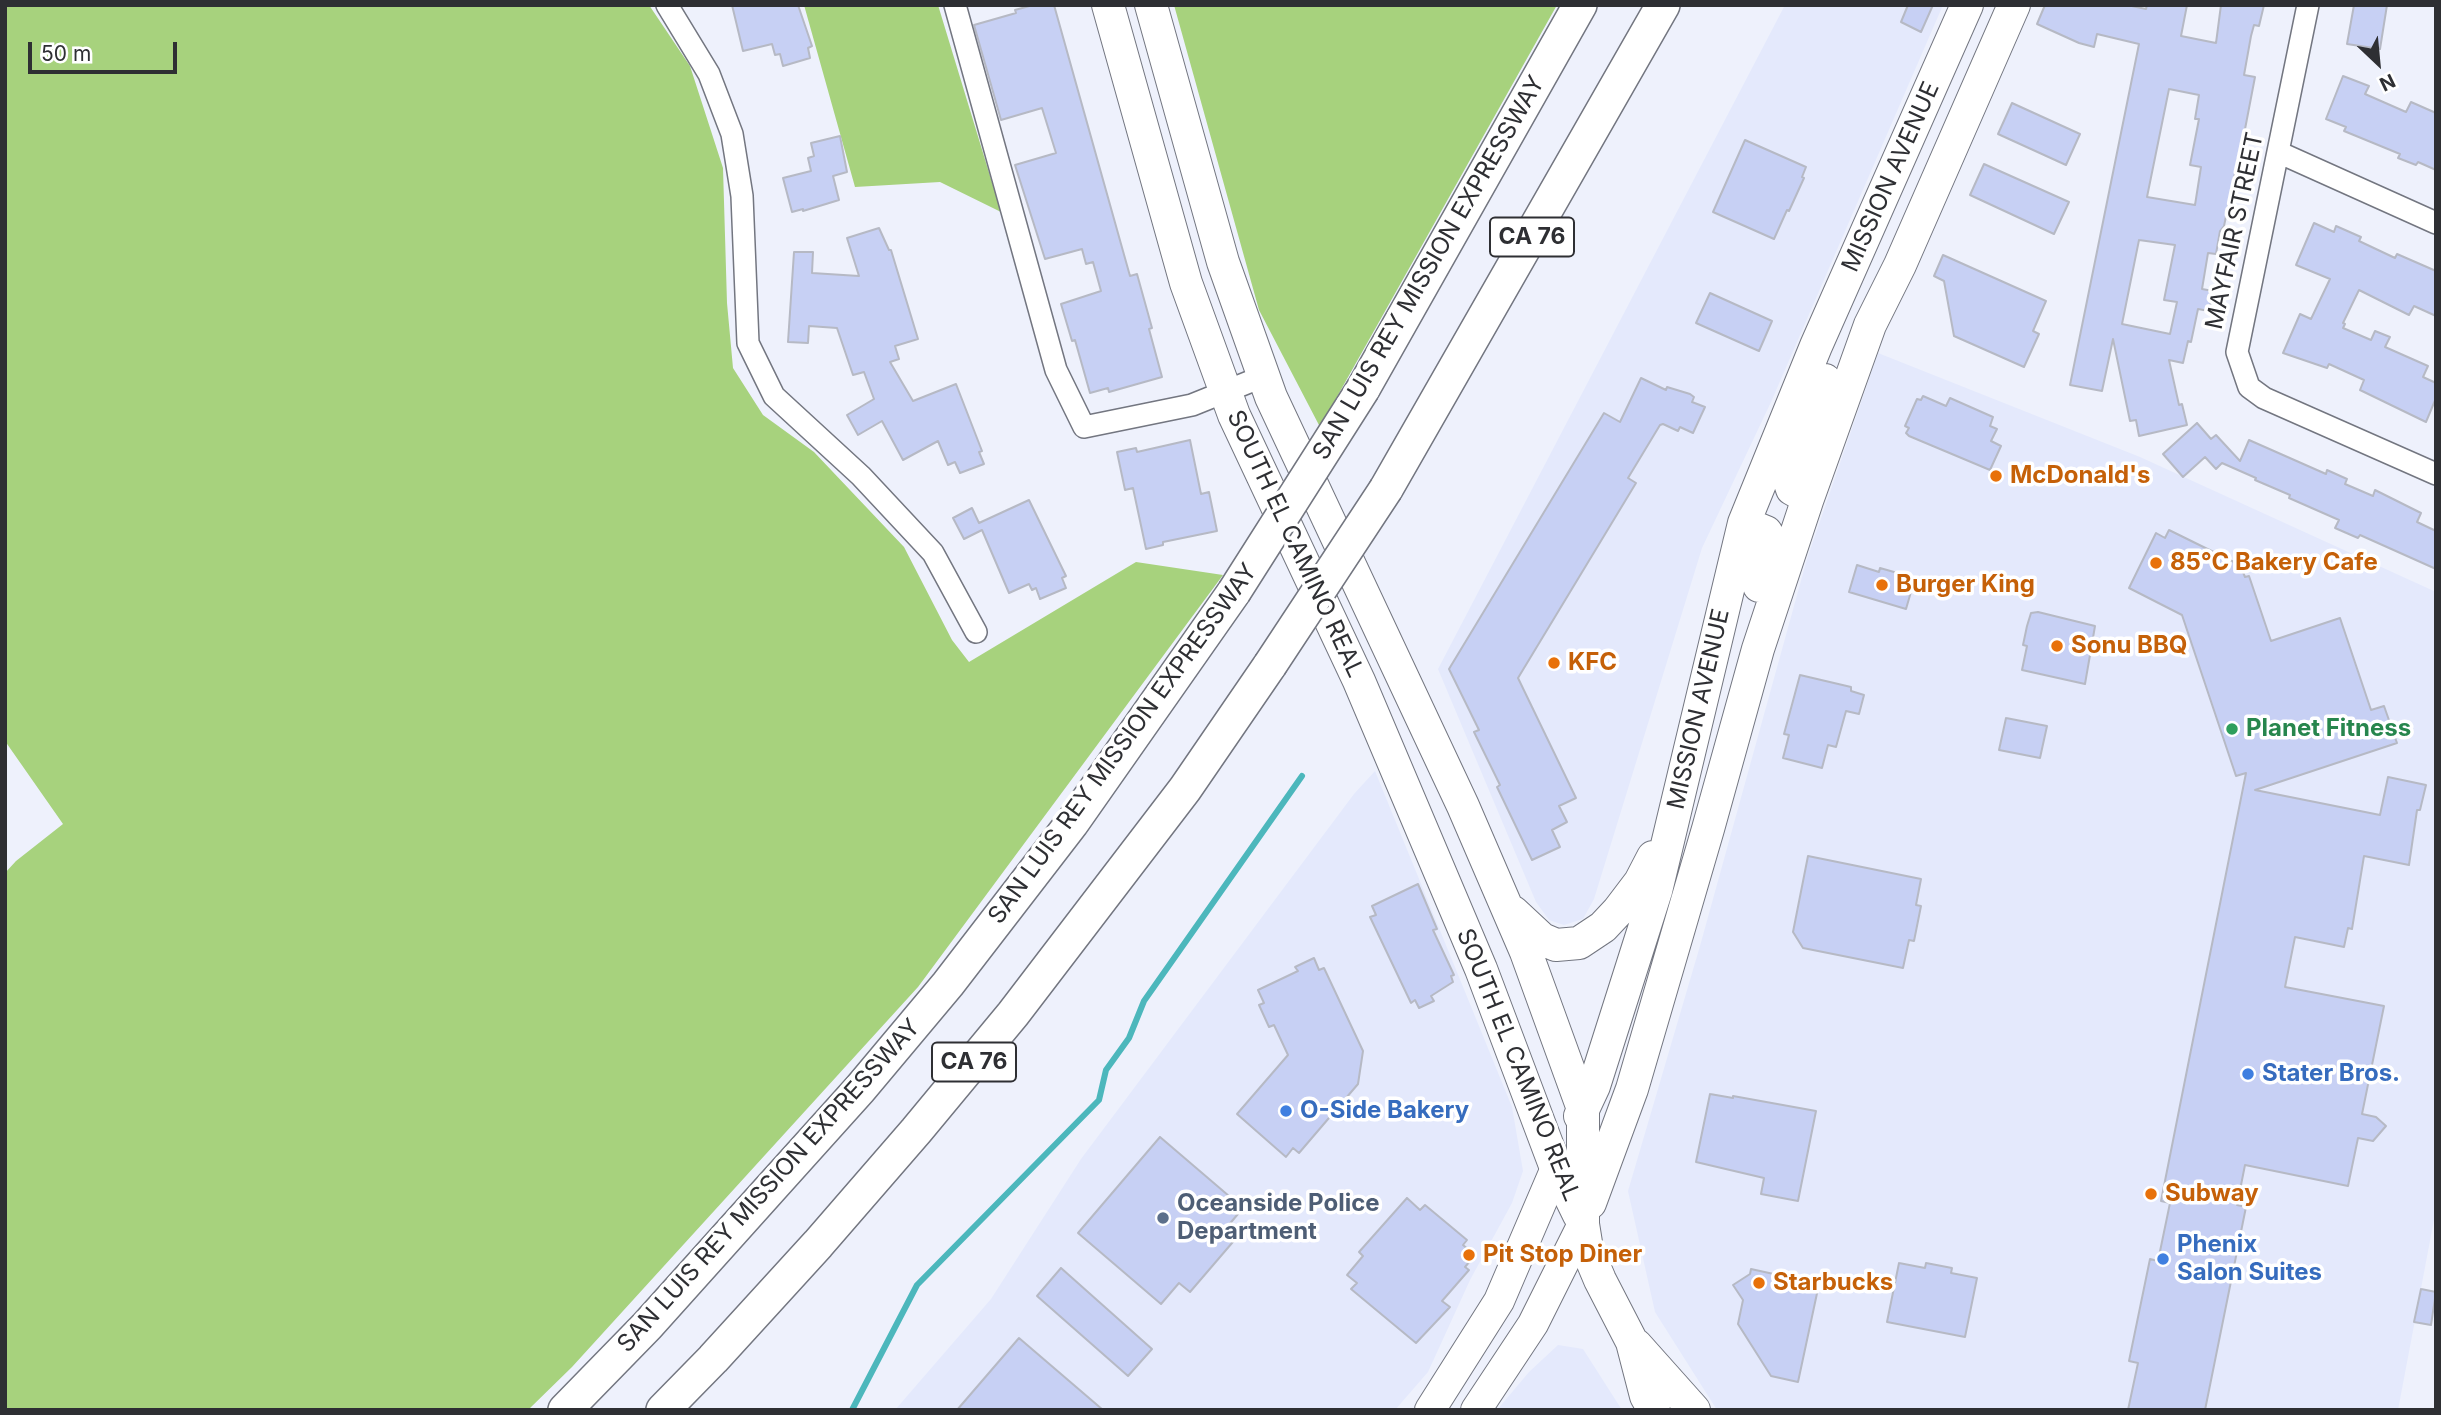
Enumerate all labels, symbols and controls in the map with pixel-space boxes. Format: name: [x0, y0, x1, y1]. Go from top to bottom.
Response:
scale bar: [32, 28, 180, 72]
north arrow: [2343, 28, 2413, 98]
text: 50 m: [41, 41, 91, 66]
text: N: [2376, 69, 2399, 96]
street label: SAN LUIS REY MISSION EXPRESSWAY: [1307, 71, 1551, 465]
street label: MISSION AVENUE: [1836, 78, 1946, 276]
street label: MAYFAIR STREET: [2200, 130, 2270, 332]
road number: CA 76: [1490, 218, 1574, 256]
street label: SOUTH EL CAMINO REAL: [1220, 406, 1370, 682]
place label: McDonald's: [2010, 462, 2150, 490]
marker: McDonald's: [1988, 468, 2004, 484]
place label: 85°C Bakery Cafe: [2170, 549, 2378, 577]
marker: 85°C Bakery Cafe: [2148, 555, 2164, 571]
street label: SAN LUIS REY MISSION EXPRESSWAY: [982, 558, 1264, 930]
place label: Burger King: [1896, 571, 2035, 599]
marker: Burger King: [1874, 577, 1890, 593]
street label: MISSION AVENUE: [1662, 606, 1736, 812]
place label: Sonu BBQ: [2071, 632, 2187, 660]
marker: Sonu BBQ: [2049, 638, 2065, 654]
place label: KFC: [1568, 649, 1617, 677]
marker: KFC: [1546, 655, 1562, 671]
place label: Planet Fitness: [2246, 715, 2411, 743]
marker: Planet Fitness: [2224, 721, 2240, 737]
street label: SOUTH EL CAMINO REAL: [1450, 925, 1586, 1205]
street label: SAN LUIS REY MISSION EXPRESSWAY: [612, 1013, 926, 1359]
road number: CA 76: [932, 1042, 1016, 1082]
place label: Stater Bros.: [2262, 1060, 2400, 1088]
marker: Stater Bros.: [2240, 1066, 2256, 1082]
place label: O-Side Bakery: [1300, 1097, 1469, 1125]
marker: O-Side Bakery: [1278, 1103, 1294, 1119]
place label: Subway: [2165, 1180, 2259, 1208]
marker: Subway: [2143, 1186, 2159, 1202]
place label: Oceanside Police Department: [1177, 1190, 1380, 1246]
marker: Oceanside Police Department: [1155, 1210, 1171, 1226]
place label: Phenix Salon Suites: [2177, 1231, 2322, 1287]
place label: Pit Stop Diner: [1483, 1241, 1642, 1269]
marker: Pit Stop Diner: [1461, 1247, 1477, 1263]
marker: Phenix Salon Suites: [2155, 1251, 2171, 1267]
place label: Starbucks: [1773, 1269, 1893, 1297]
marker: Starbucks: [1751, 1275, 1767, 1291]

